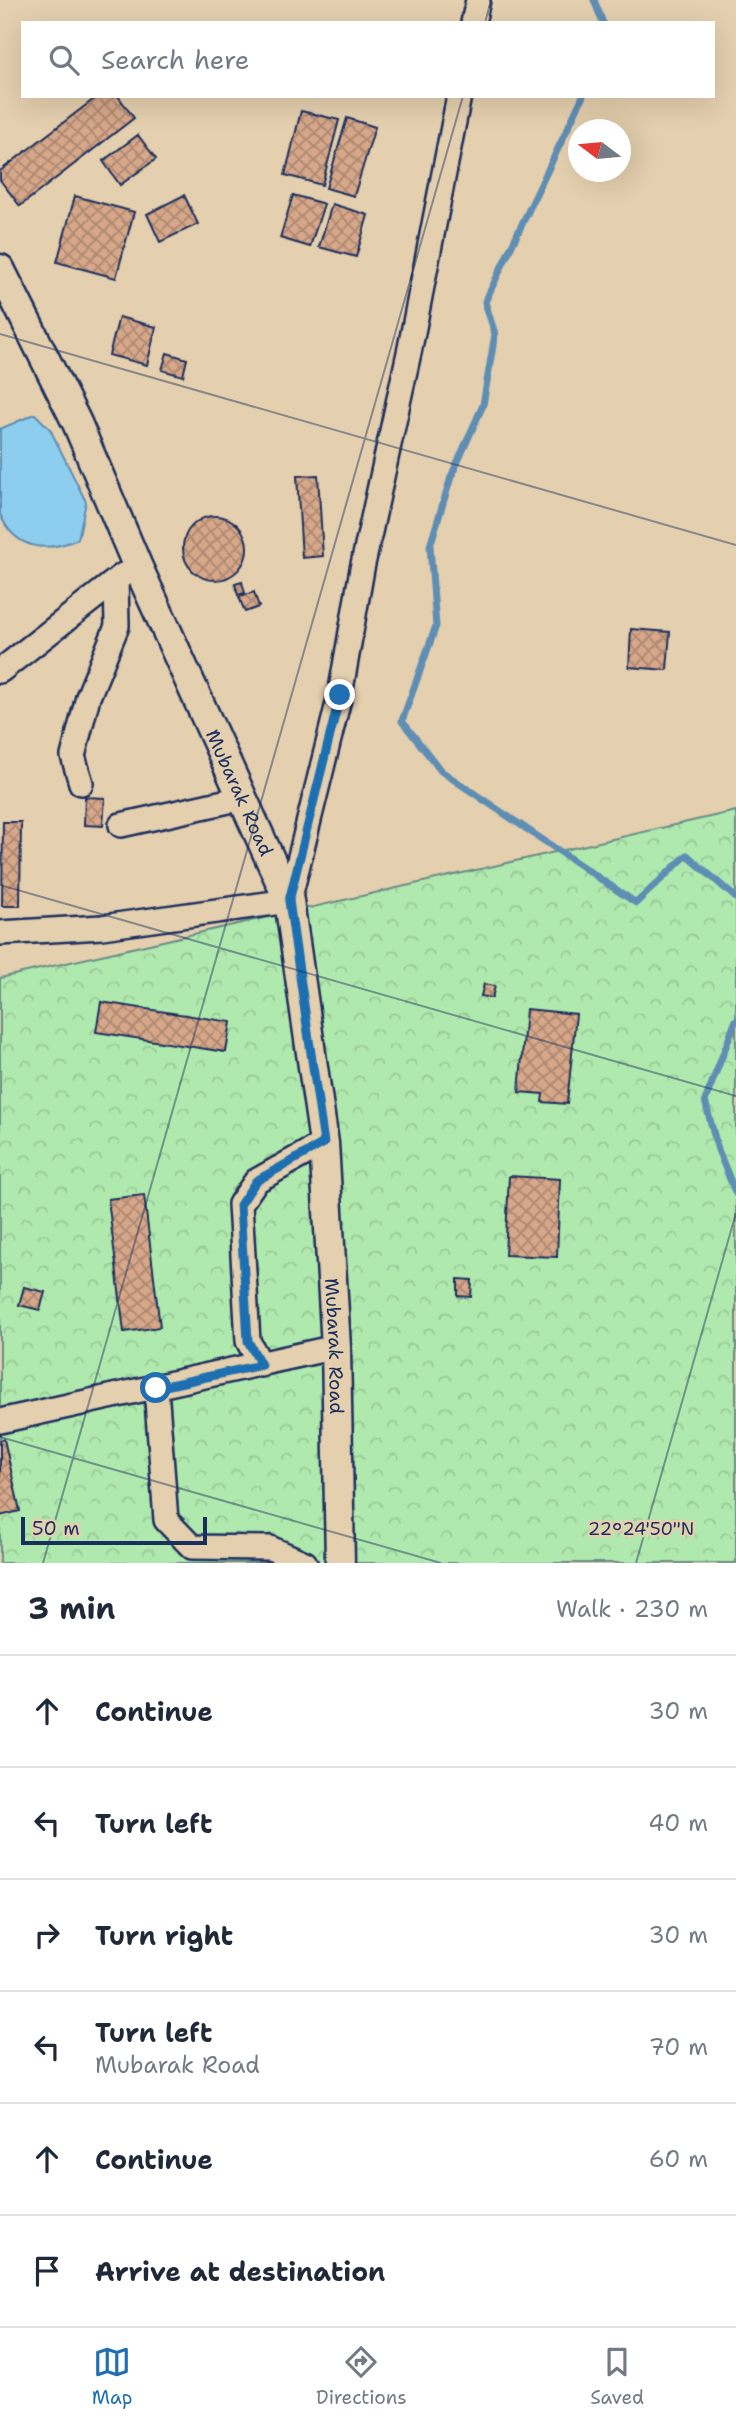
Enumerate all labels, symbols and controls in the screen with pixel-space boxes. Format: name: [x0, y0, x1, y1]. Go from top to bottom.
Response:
search box: [21, 21, 715, 98]
icon: search: [45, 41, 83, 79]
text: Search here: [101, 42, 250, 77]
north arrow: [568, 119, 631, 182]
route end: [324, 679, 355, 710]
street label: Mubarak Road: [200, 725, 279, 860]
street label: Mubarak Road: [319, 1277, 349, 1414]
route start: [140, 1372, 171, 1403]
scale bar: [21, 1514, 206, 1546]
text: 50 m: [32, 1516, 80, 1541]
text: 22°24'50"N: [588, 1517, 694, 1541]
text: 3 min: [28, 1588, 115, 1629]
text: Walk · 230 m: [556, 1594, 708, 1624]
icon: ahead: [28, 1692, 66, 1730]
text: Continue: [95, 1694, 213, 1729]
text: 30 m: [649, 1696, 708, 1726]
icon: left: [28, 1804, 66, 1842]
text: Turn left: [95, 1806, 212, 1841]
text: 40 m: [648, 1808, 708, 1838]
icon: right: [28, 1916, 66, 1954]
text: Turn right: [95, 1918, 233, 1953]
text: 30 m: [649, 1920, 708, 1950]
text: Turn left: [95, 2015, 212, 2050]
icon: left: [28, 2028, 66, 2066]
text: 70 m: [649, 2032, 708, 2062]
text: Mubarak Road: [95, 2050, 260, 2080]
icon: ahead: [28, 2140, 66, 2178]
text: Continue: [95, 2142, 213, 2177]
text: 60 m: [649, 2144, 708, 2174]
icon: arrive: [28, 2252, 66, 2290]
text: Arrive at destination: [95, 2254, 385, 2289]
tab: Map: [92, 2343, 132, 2410]
tab: Directions: [316, 2343, 407, 2410]
tab: Saved: [590, 2343, 644, 2410]

